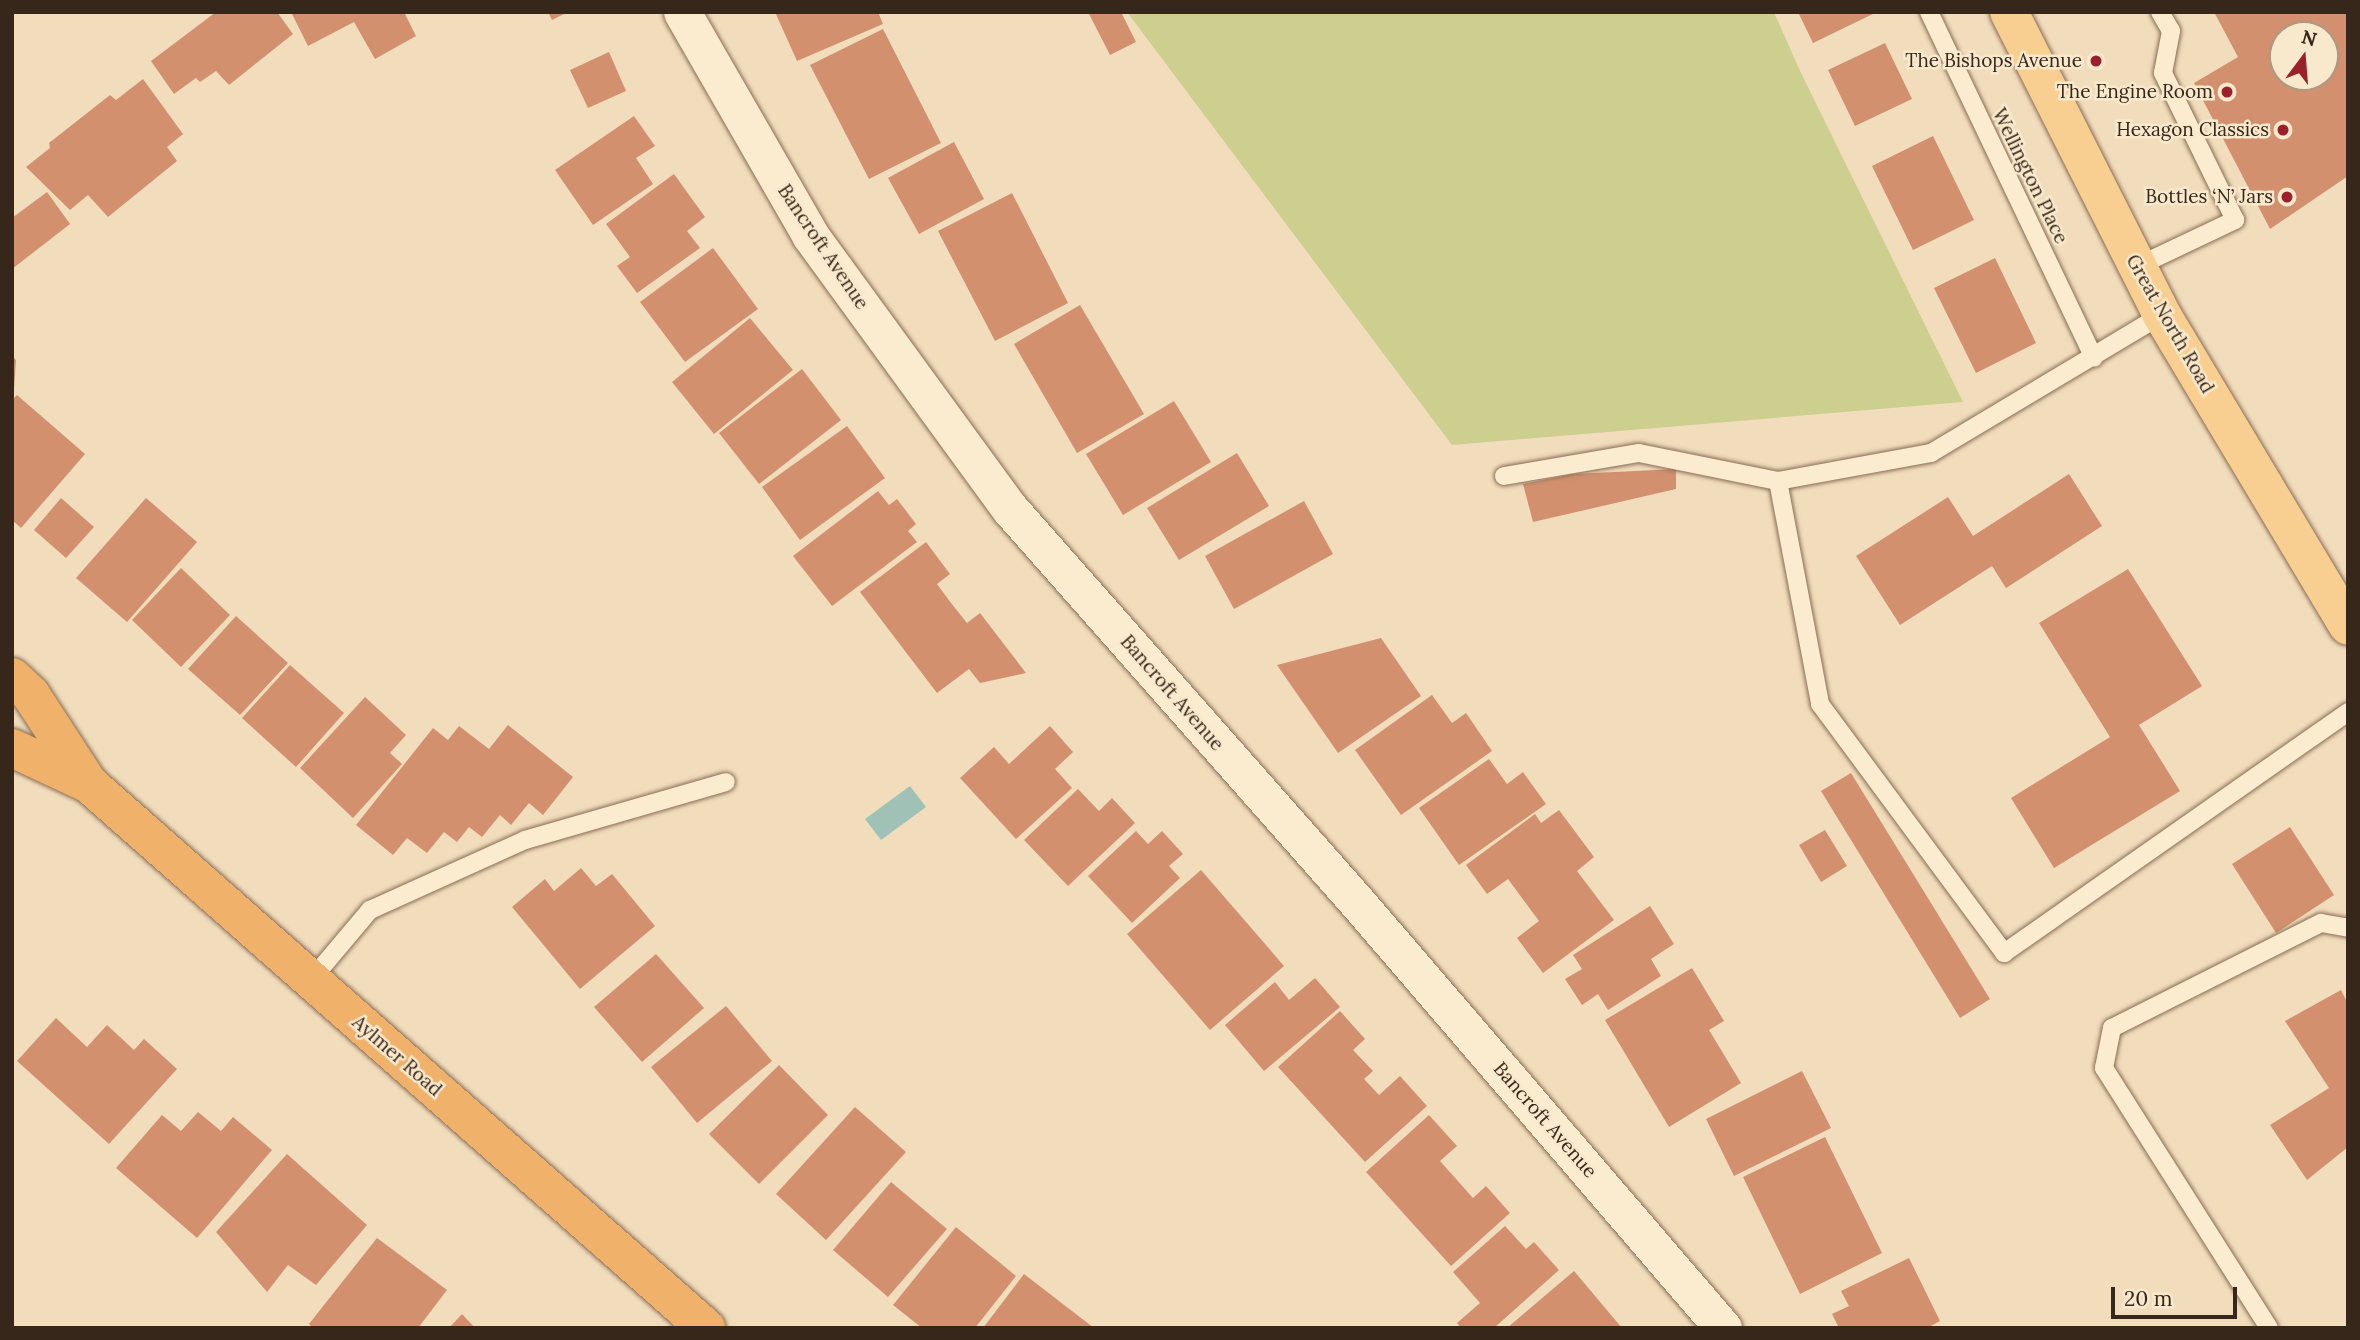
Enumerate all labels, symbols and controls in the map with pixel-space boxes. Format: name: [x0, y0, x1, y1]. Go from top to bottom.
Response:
north arrow: [2269, 21, 2339, 91]
text: N: [2299, 24, 2320, 51]
place label: The Bishops Avenue: [1905, 50, 2082, 72]
marker: The Bishops Avenue: [2088, 53, 2104, 69]
place label: The Engine Room: [2057, 81, 2213, 103]
marker: The Engine Room: [2219, 84, 2235, 100]
street label: Wellington Place: [1987, 105, 2073, 247]
place label: Hexagon Classics: [2116, 119, 2269, 141]
marker: Hexagon Classics: [2275, 122, 2291, 138]
street label: Bancroft Avenue: [773, 180, 873, 314]
place label: Bottles ‘N’ Jars: [2145, 186, 2273, 208]
marker: Bottles ‘N’ Jars: [2279, 189, 2295, 205]
street label: Great North Road: [2121, 251, 2219, 397]
street label: Bancroft Avenue: [1116, 630, 1228, 756]
street label: Aylmer Road: [348, 1011, 446, 1101]
street label: Bancroft Avenue: [1489, 1057, 1601, 1183]
scale bar: [2115, 1274, 2241, 1318]
text: 20 m: [2124, 1285, 2173, 1312]

